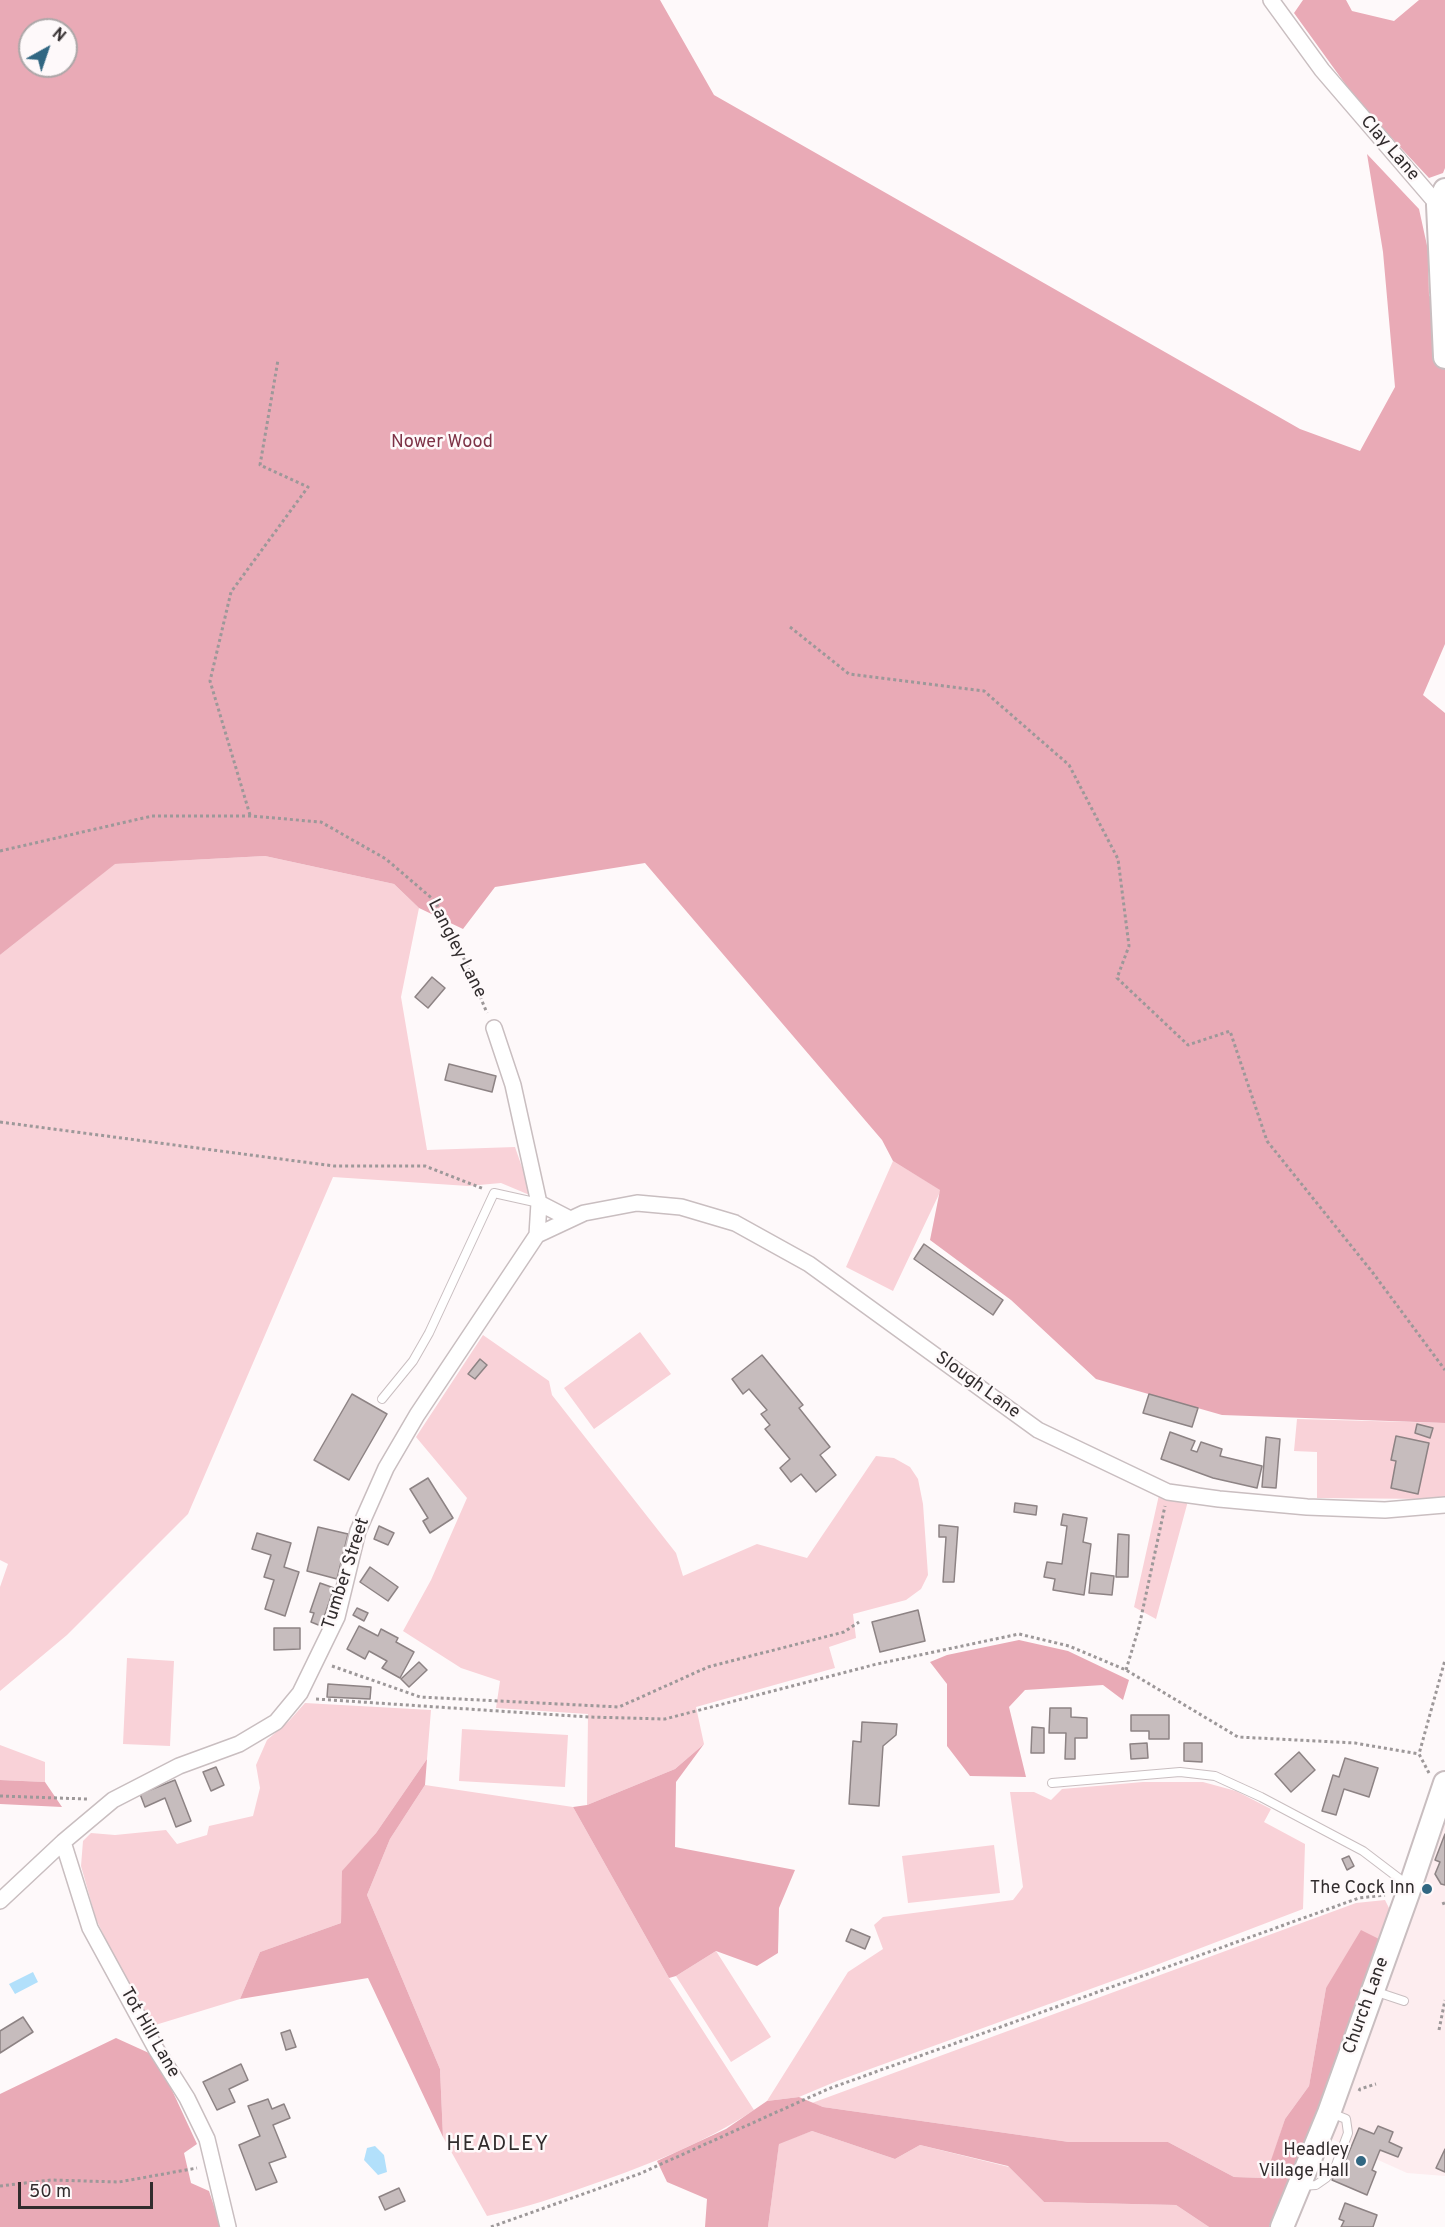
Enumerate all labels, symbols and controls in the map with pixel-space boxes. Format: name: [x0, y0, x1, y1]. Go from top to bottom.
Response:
north arrow: [18, 18, 78, 78]
text: N: [47, 24, 69, 47]
street label: Clay Lane: [1355, 112, 1423, 186]
park label: Nower Wood: [391, 432, 493, 454]
street label: Langley Lane: [422, 896, 490, 1002]
street label: Slough Lane: [930, 1348, 1024, 1424]
street label: Tumber Street: [319, 1515, 375, 1633]
place label: The Cock Inn: [1310, 1878, 1415, 1900]
marker: The Cock Inn: [1420, 1882, 1434, 1896]
street label: Church Lane: [1339, 1954, 1395, 2058]
street label: Tot Hill Lane: [115, 1984, 183, 2082]
district label: HEADLEY: [446, 2133, 550, 2159]
place label: Headley Village Hall: [1259, 2140, 1349, 2182]
marker: Headley Village Hall: [1354, 2154, 1368, 2168]
scale bar: [21, 2170, 156, 2208]
text: 50 m: [29, 2181, 71, 2204]

